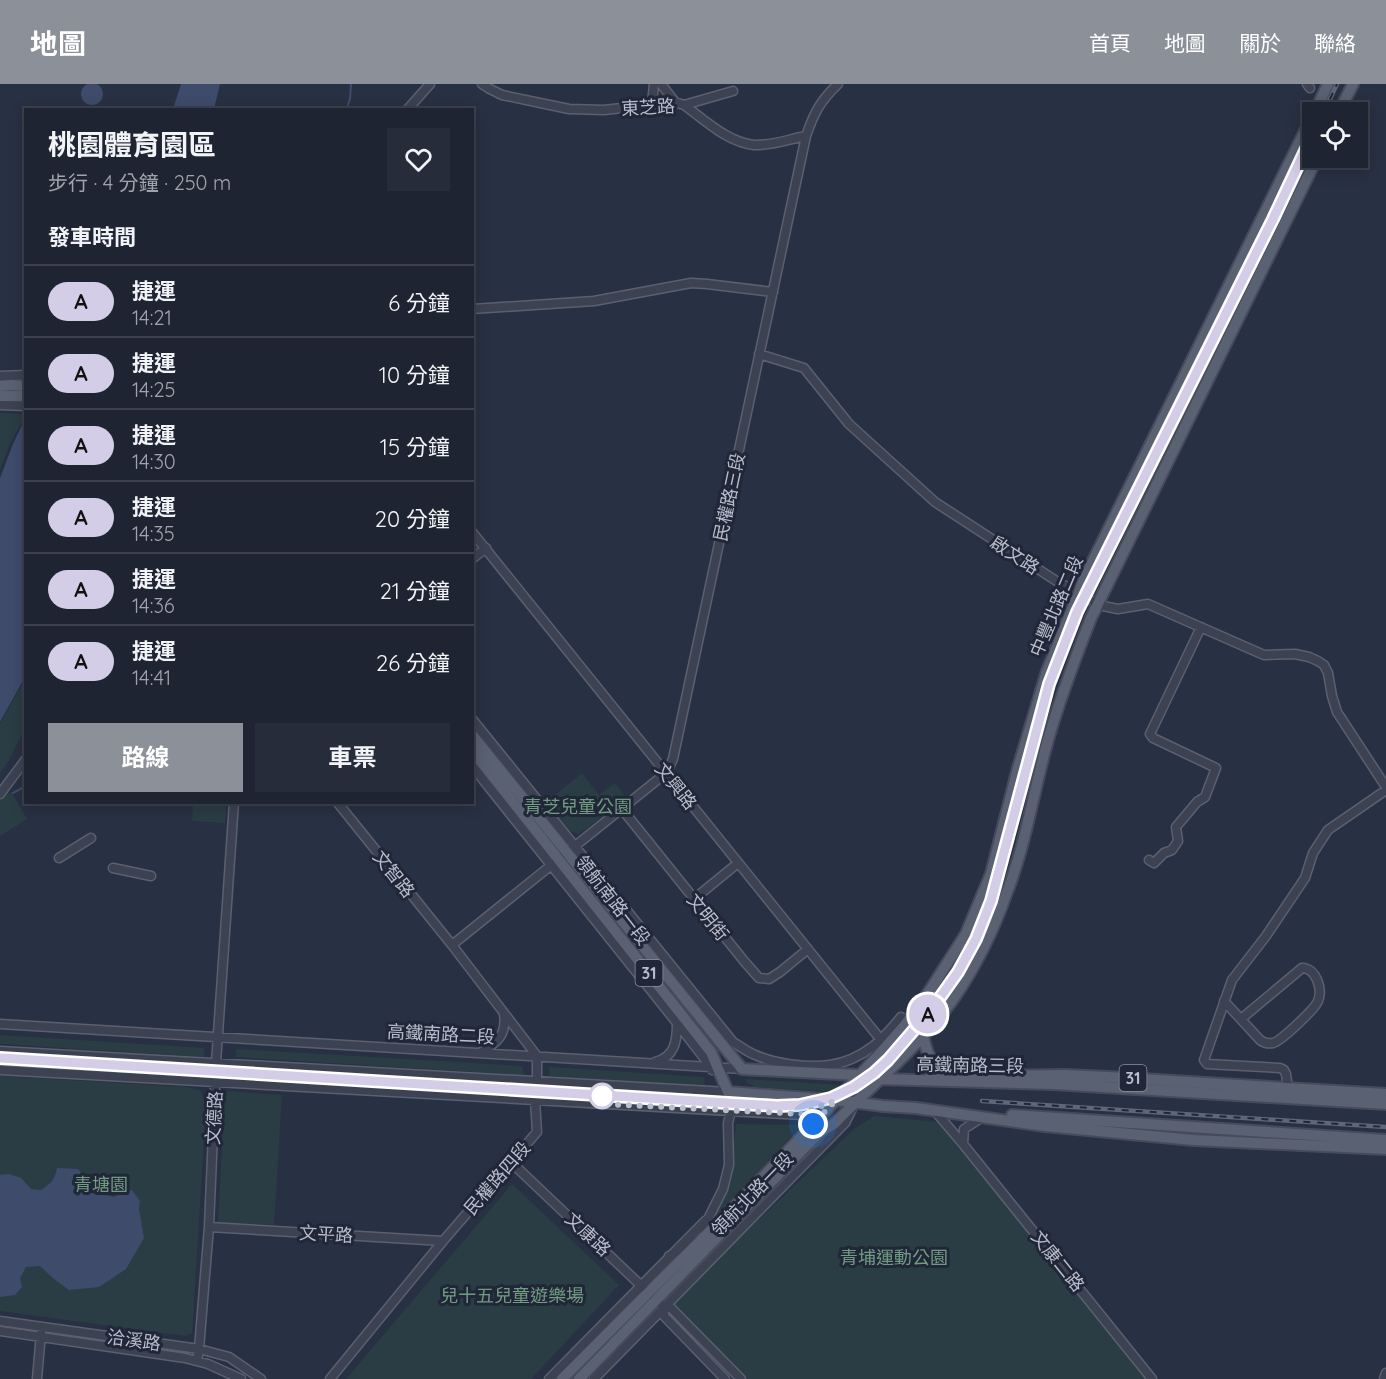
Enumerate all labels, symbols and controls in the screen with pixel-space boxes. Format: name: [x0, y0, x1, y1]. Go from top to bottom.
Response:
text: 地圖: [30, 26, 86, 61]
text: 首頁: [1089, 30, 1131, 56]
text: 地圖: [1164, 30, 1206, 56]
text: 關於: [1239, 30, 1281, 56]
text: 聯絡: [1314, 30, 1356, 56]
street label: 東芝路: [620, 94, 676, 120]
map controls: [1302, 102, 1368, 168]
button: locate: [1302, 102, 1368, 168]
text: 桃園體育園區: [48, 127, 216, 162]
button: heart: [387, 128, 450, 191]
text: 步行 · 4 分鐘 · 250 m: [48, 170, 231, 195]
text: 發車時間: [48, 223, 136, 251]
text: 捷運: [132, 277, 176, 305]
text: A: [74, 288, 88, 314]
text: 6 分鐘: [388, 289, 450, 317]
text: 14:21: [132, 305, 172, 330]
text: 捷運: [132, 349, 176, 377]
text: A: [74, 360, 88, 386]
text: 10 分鐘: [379, 361, 450, 389]
text: 14:25: [132, 377, 175, 402]
text: 捷運: [132, 421, 176, 449]
text: A: [74, 432, 88, 458]
text: 15 分鐘: [380, 433, 450, 461]
text: 14:30: [132, 449, 176, 474]
street label: 民權路三段: [708, 451, 750, 543]
text: 捷運: [132, 493, 176, 521]
text: A: [74, 504, 88, 530]
text: 20 分鐘: [375, 505, 450, 533]
text: 14:35: [132, 521, 175, 546]
street label: 啟文路: [986, 531, 1044, 579]
street label: 中豐北路二段: [1024, 552, 1088, 660]
text: 捷運: [132, 565, 176, 593]
text: A: [74, 576, 88, 602]
text: 21 分鐘: [380, 577, 450, 605]
text: 14:36: [132, 593, 175, 618]
text: 捷運: [132, 637, 176, 665]
text: A: [74, 648, 88, 674]
text: 26 分鐘: [376, 649, 450, 677]
text: 14:41: [132, 665, 171, 690]
button: 路線: [48, 723, 243, 792]
button: 車票: [255, 723, 450, 792]
street label: 文興路: [650, 758, 702, 814]
park label: 青芝兒童公園: [524, 795, 632, 818]
street label: 文智路: [368, 846, 420, 902]
street label: 領航南路一段: [571, 850, 655, 950]
street label: 文明街: [682, 889, 734, 945]
road number: 31: [636, 960, 662, 986]
line badge: A: [908, 994, 948, 1034]
text: A: [921, 1001, 935, 1027]
street label: 高鐵南路二段: [386, 1020, 496, 1048]
street label: 高鐵南路三段: [916, 1053, 1024, 1077]
road number: 31: [1120, 1065, 1146, 1091]
unlabelled marker: [589, 1083, 615, 1109]
street label: 文德路: [201, 1090, 227, 1146]
your location: [798, 1109, 828, 1139]
street label: 民權路四段: [459, 1136, 535, 1220]
street label: 領航北路一段: [706, 1147, 798, 1241]
park label: 青塘園: [74, 1173, 128, 1196]
street label: 文康路: [560, 1207, 616, 1261]
street label: 文平路: [298, 1221, 354, 1247]
street label: 文康二路: [1026, 1226, 1090, 1296]
park label: 青埔運動公園: [840, 1246, 948, 1269]
park label: 兒十五兒童遊樂場: [440, 1284, 584, 1307]
street label: 洽溪路: [106, 1325, 162, 1355]

